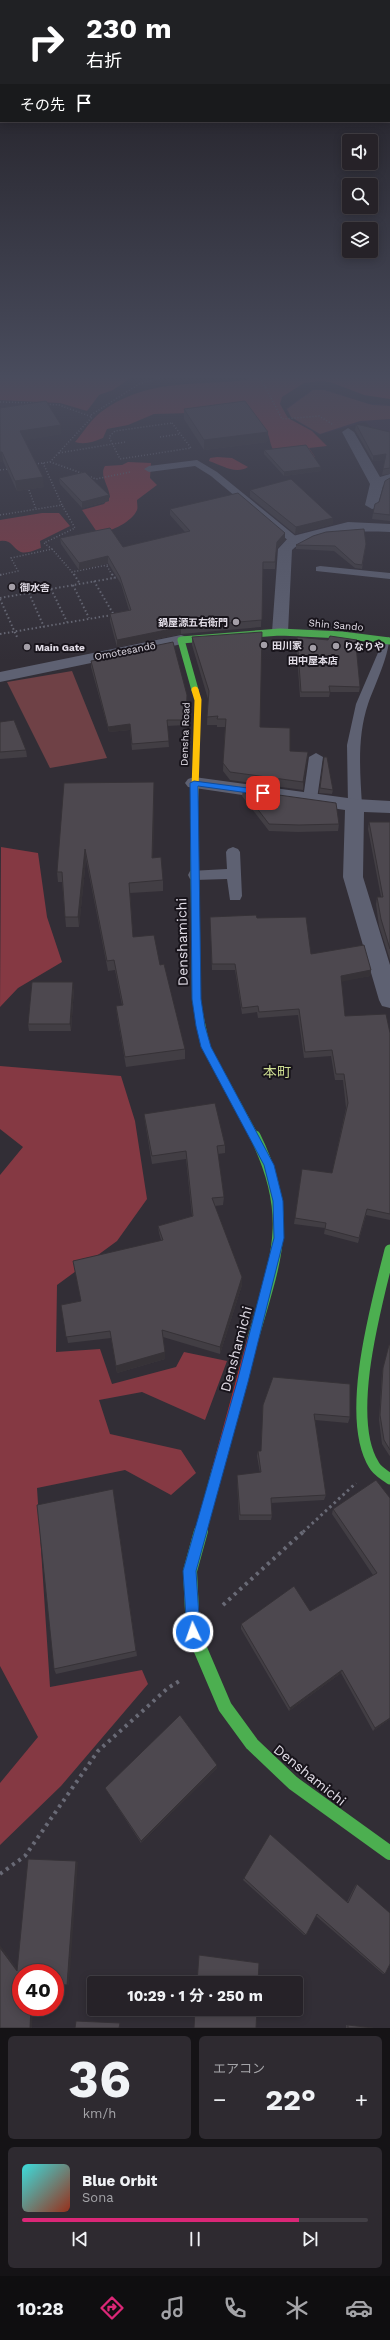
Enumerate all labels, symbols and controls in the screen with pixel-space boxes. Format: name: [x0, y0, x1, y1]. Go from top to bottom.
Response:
text: 230 m: [86, 12, 172, 45]
icon: right: [20, 16, 72, 68]
text: 右折: [86, 50, 122, 71]
icon: arrive: [73, 92, 95, 114]
text: その先: [20, 96, 65, 114]
map controls: [342, 134, 378, 258]
button: sound: [342, 134, 378, 170]
button: search: [342, 178, 378, 214]
button: layers: [342, 222, 378, 258]
marker: 御水舎: [7, 582, 17, 592]
place label: 御水舎: [19, 582, 50, 593]
place label: 鍋屋源五右衛門: [158, 617, 228, 628]
marker: 鍋屋源五右衛門: [231, 617, 241, 627]
street label: Shin Sando: [308, 617, 364, 633]
street label: Omotesandō: [93, 640, 157, 662]
marker: 田川家: [259, 640, 269, 650]
place label: 田川家: [272, 640, 302, 651]
marker: りなりや: [331, 641, 341, 651]
place label: りなりや: [344, 641, 384, 652]
marker: Main Gate: [22, 642, 32, 652]
place label: Main Gate: [35, 642, 85, 653]
marker: 田中屋本店: [308, 643, 318, 653]
place label: 田中屋本店: [288, 655, 338, 666]
street label: Densha Road: [178, 702, 192, 766]
pin: [246, 776, 280, 810]
icon: arrive: [252, 782, 274, 804]
street label: Denshamichi: [173, 898, 191, 986]
district label: 本町: [263, 1064, 291, 1080]
street label: Denshamichi: [217, 1304, 255, 1394]
position arrow: [172, 1611, 214, 1653]
street label: Denshamichi: [271, 1741, 349, 1809]
speed limit sign: 40: [12, 1964, 64, 2016]
text: 10:29 · 1 分 · 250 m: [127, 1987, 263, 2005]
text: 36: [68, 2049, 131, 2110]
text: エアコン: [213, 2061, 265, 2076]
text: 22°: [265, 2082, 316, 2117]
text: −: [213, 2087, 226, 2112]
text: +: [355, 2087, 368, 2112]
text: km/h: [83, 2106, 116, 2121]
text: Blue Orbit: [82, 2172, 157, 2190]
text: Sona: [82, 2190, 114, 2205]
icon: previous: [69, 2228, 91, 2250]
icon: pause: [184, 2228, 206, 2250]
icon: next: [299, 2228, 321, 2250]
icon: directions: [98, 2294, 126, 2322]
icon: music: [159, 2294, 187, 2322]
icon: phone: [221, 2294, 249, 2322]
icon: climate: [283, 2294, 311, 2322]
icon: car: [345, 2294, 373, 2322]
text: 10:28: [17, 2298, 64, 2319]

